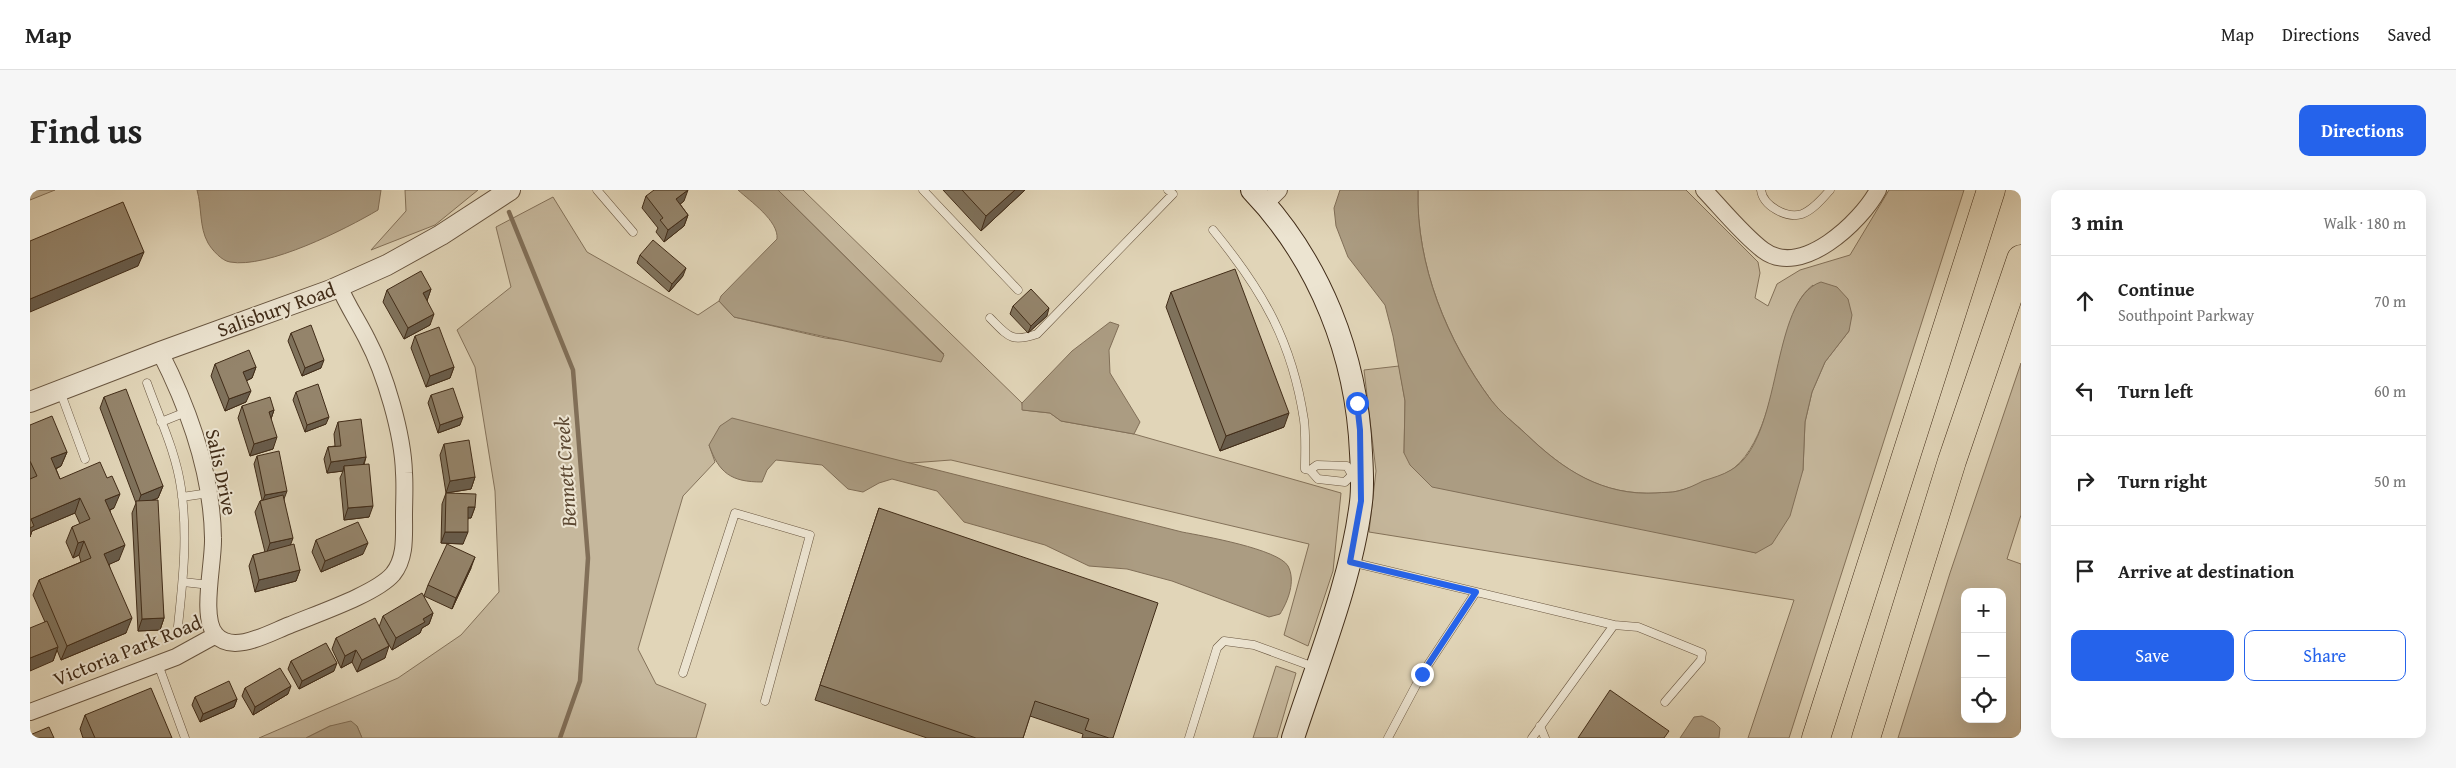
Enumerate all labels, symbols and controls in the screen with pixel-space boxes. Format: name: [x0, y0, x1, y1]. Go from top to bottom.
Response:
text: Map: [25, 17, 72, 52]
text: Map: [2221, 21, 2254, 48]
text: Directions: [2282, 21, 2359, 48]
text: Saved: [2387, 21, 2431, 48]
text: Find us: [30, 105, 143, 156]
button: Directions: [2299, 105, 2426, 156]
text: 3 min: [2071, 207, 2123, 238]
text: Walk · 180 m: [2323, 211, 2406, 235]
street label: Salisbury Road: [213, 274, 340, 344]
text: Continue: [2118, 275, 2195, 303]
icon: ahead: [2071, 287, 2099, 315]
text: 70 m: [2374, 289, 2406, 313]
text: Southpoint Parkway: [2118, 303, 2254, 327]
icon: left: [2071, 377, 2099, 405]
text: Turn left: [2118, 377, 2193, 405]
text: 60 m: [2374, 379, 2406, 403]
route start: [1346, 392, 1369, 415]
water label: Bennett Creek: [546, 415, 584, 529]
street label: Salis Drive: [199, 426, 245, 518]
icon: right: [2071, 467, 2099, 495]
text: Turn right: [2118, 467, 2207, 495]
text: 50 m: [2374, 469, 2406, 493]
icon: arrive: [2071, 557, 2099, 585]
text: Arrive at destination: [2118, 557, 2294, 585]
map controls: [1961, 588, 2006, 723]
button: +: [1961, 588, 2006, 633]
street label: Victoria Park Road: [49, 607, 206, 693]
button: Save: [2071, 630, 2234, 681]
button: Share: [2244, 630, 2406, 681]
button: −: [1961, 633, 2006, 678]
route end: [1411, 663, 1434, 686]
button: locate: [1961, 678, 2006, 723]

